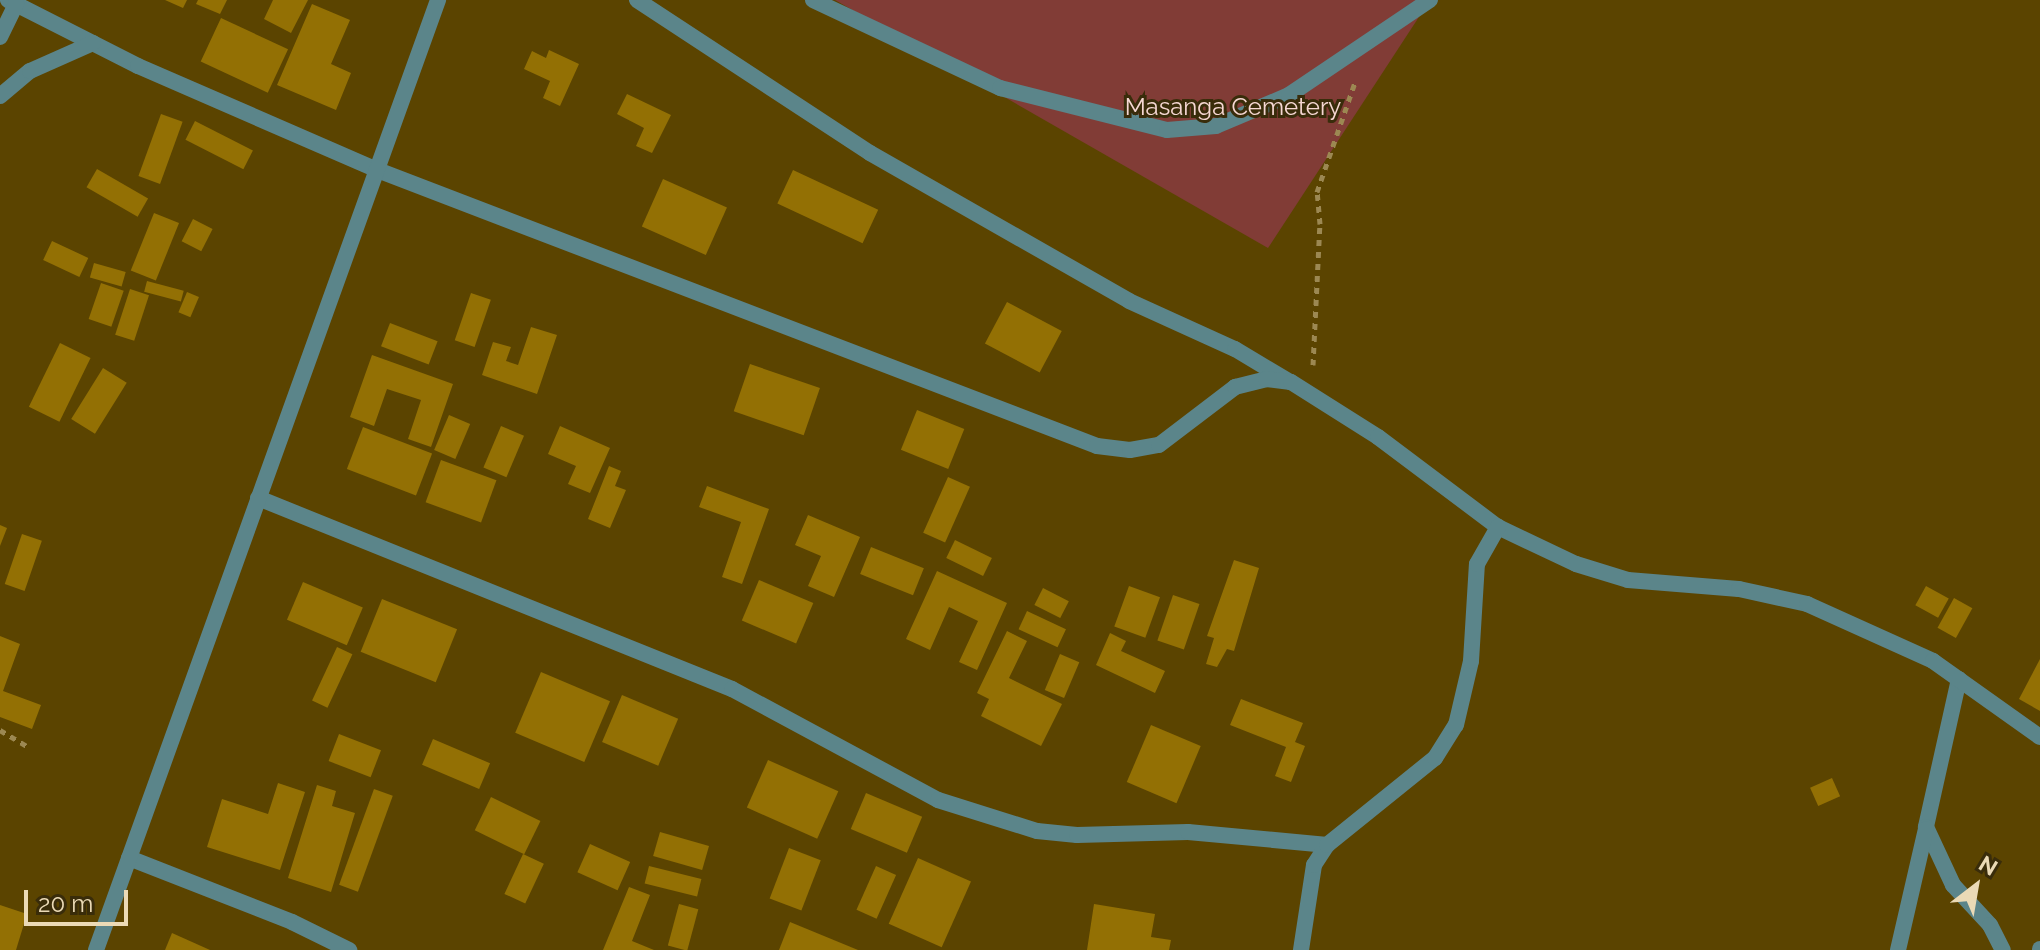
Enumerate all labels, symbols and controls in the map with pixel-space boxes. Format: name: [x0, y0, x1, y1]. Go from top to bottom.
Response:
park label: Masanga Cemetery: [1125, 93, 1341, 121]
north arrow: [1936, 846, 2016, 926]
text: N: [1974, 850, 2002, 881]
scale bar: [28, 874, 132, 924]
text: 20 m: [38, 889, 93, 918]

